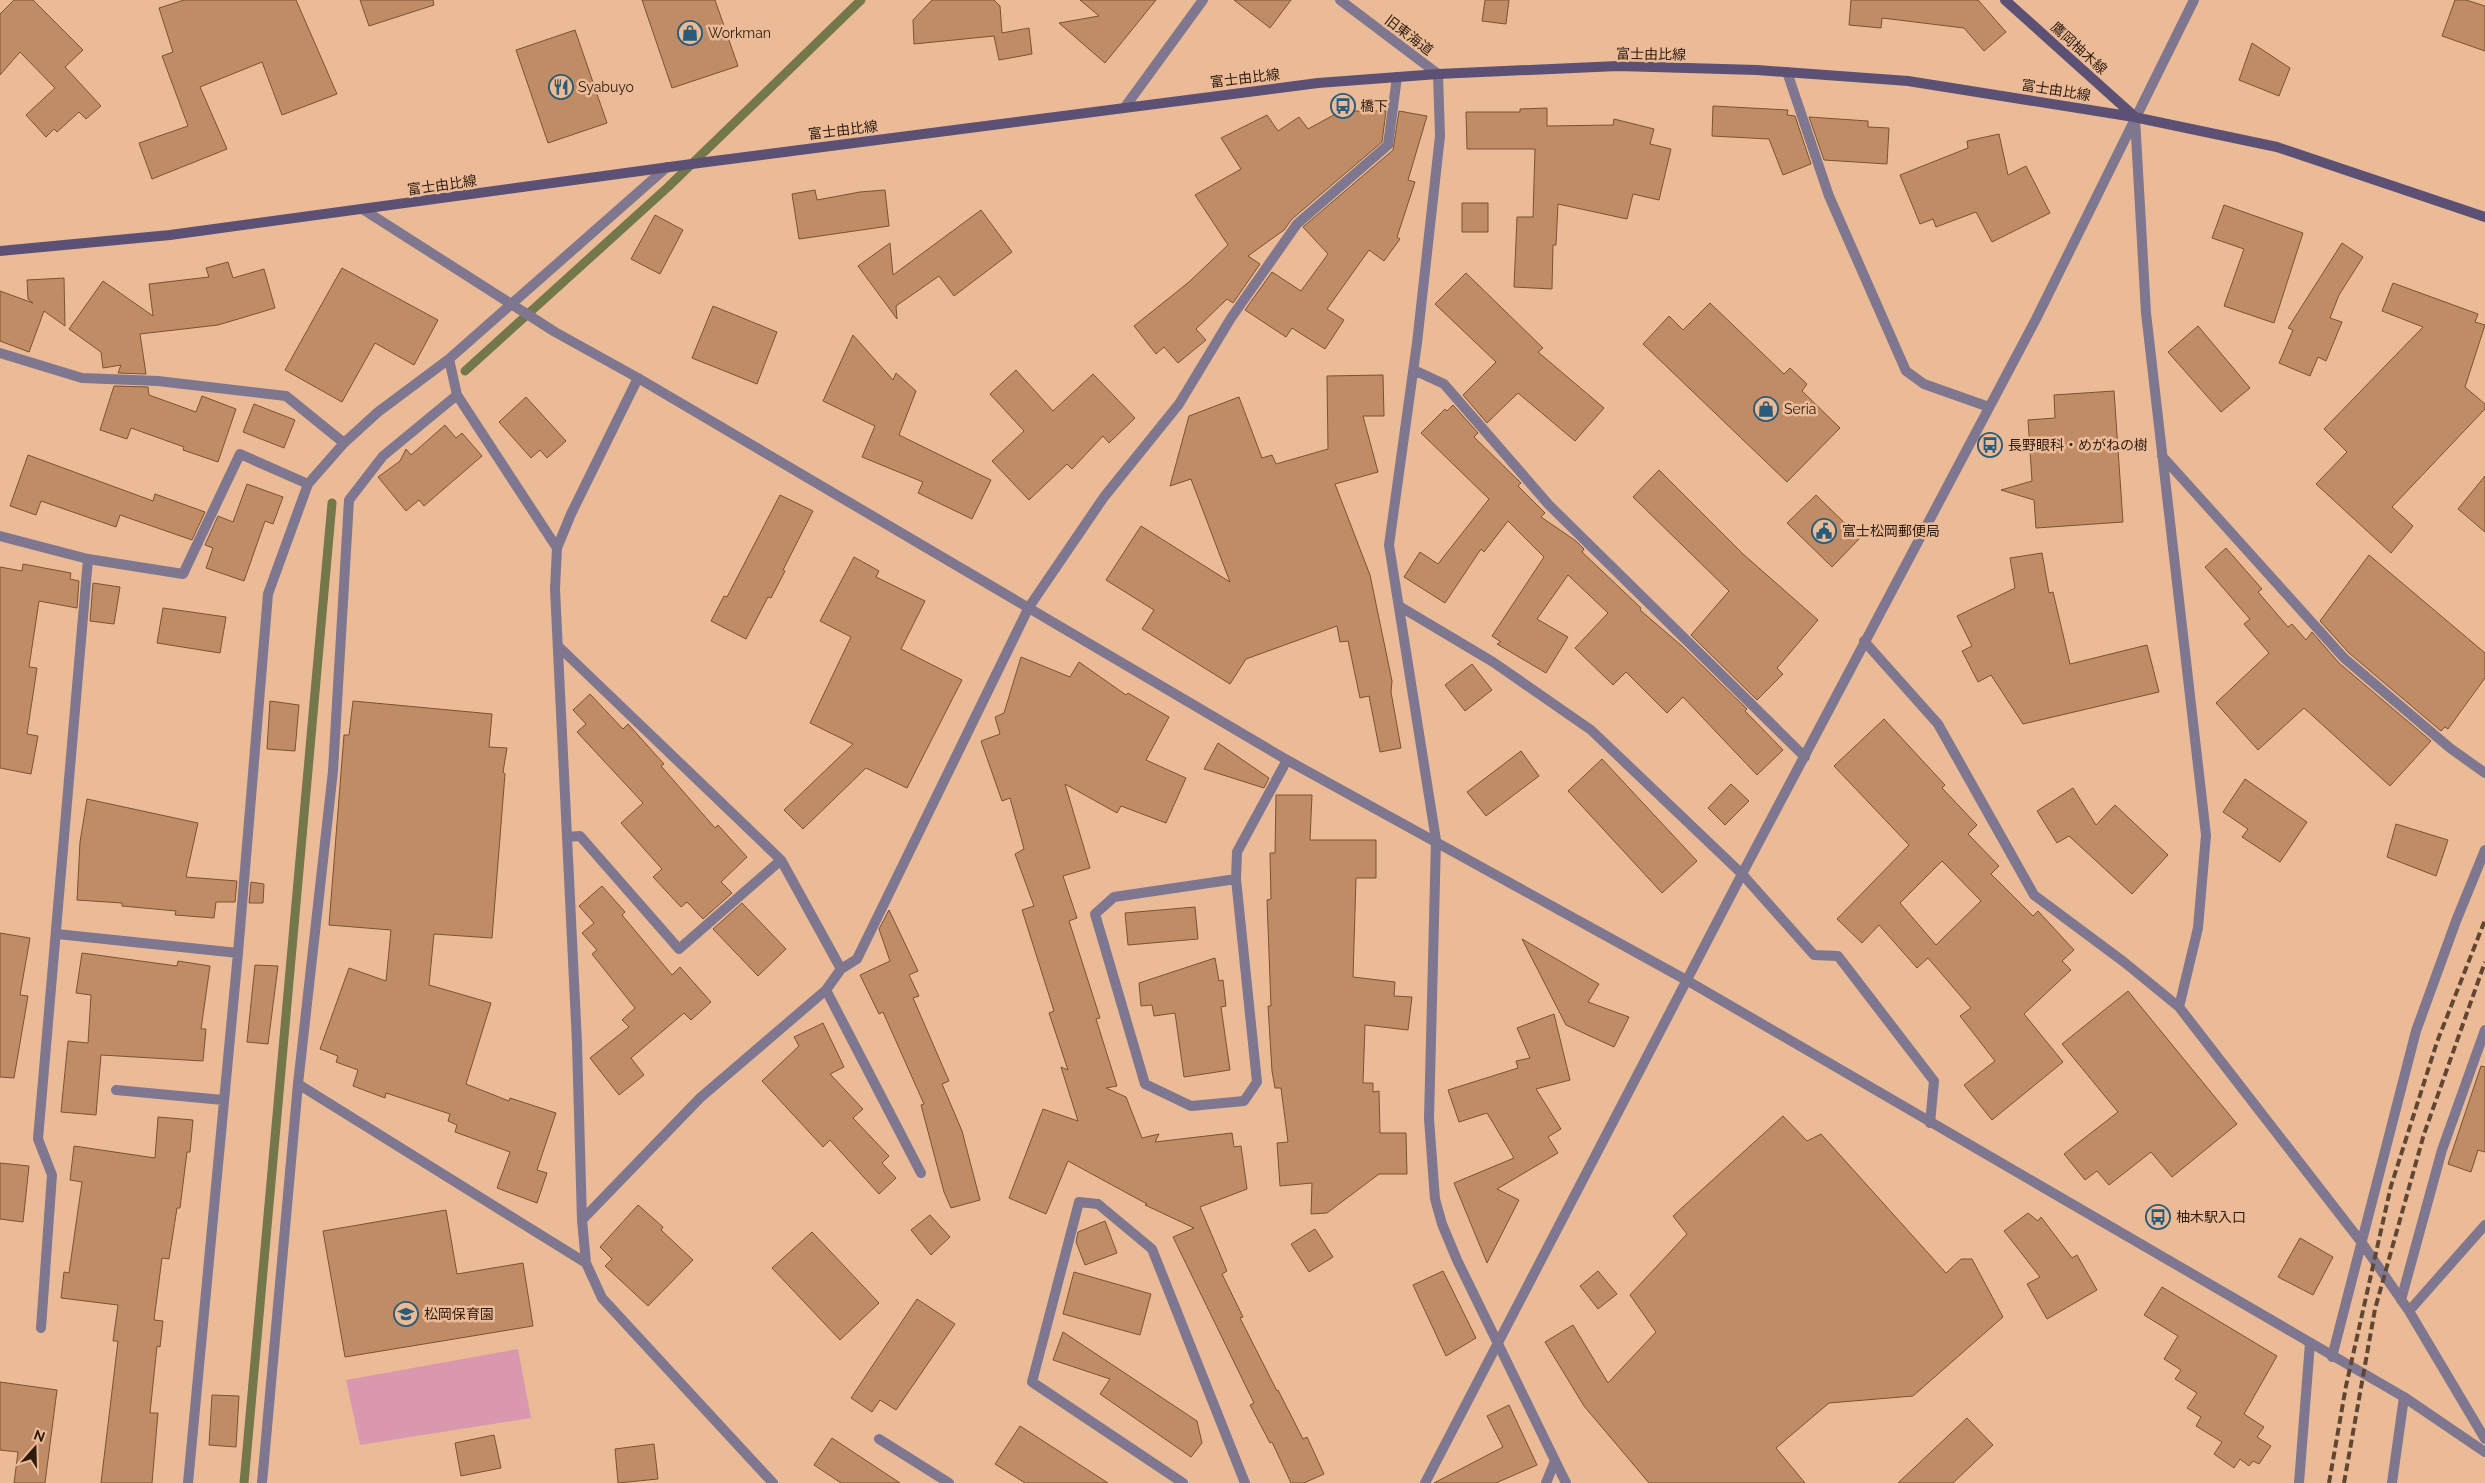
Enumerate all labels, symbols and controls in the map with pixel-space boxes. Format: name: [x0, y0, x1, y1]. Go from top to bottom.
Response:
street label: 旧東海道: [1382, 12, 1436, 58]
street label: 鷹岡柚木線: [2048, 19, 2110, 77]
shop icon: Workman: [677, 20, 703, 46]
place label: Workman: [708, 25, 771, 41]
street label: 富士由比線: [1616, 45, 1686, 63]
street label: 富士由比線: [1209, 66, 1281, 90]
restaurant icon: Syabuyo: [548, 74, 574, 100]
street label: 富士由比線: [2020, 77, 2092, 103]
place label: Syabuyo: [578, 79, 634, 95]
bus stop icon: 橋下: [1330, 93, 1356, 119]
place label: 橋下: [1360, 98, 1388, 114]
street label: 富士由比線: [807, 118, 879, 142]
street label: 富士由比線: [406, 172, 478, 198]
shop icon: Seria: [1753, 396, 1779, 422]
place label: Seria: [1784, 401, 1816, 417]
bus stop icon: 長野眼科・めがねの樹: [1977, 432, 2003, 458]
place label: 長野眼科・めがねの樹: [2008, 437, 2148, 453]
public building icon: 富士松岡郵便局: [1811, 518, 1837, 544]
place label: 富士松岡郵便局: [1842, 523, 1940, 539]
bus stop icon: 柚木駅入口: [2145, 1204, 2171, 1230]
place label: 柚木駅入口: [2176, 1209, 2246, 1225]
school or university icon: 松岡保育園: [393, 1301, 419, 1327]
place label: 松岡保育園: [424, 1306, 494, 1322]
north arrow: [10, 1423, 60, 1473]
text: N: [32, 1426, 47, 1445]

